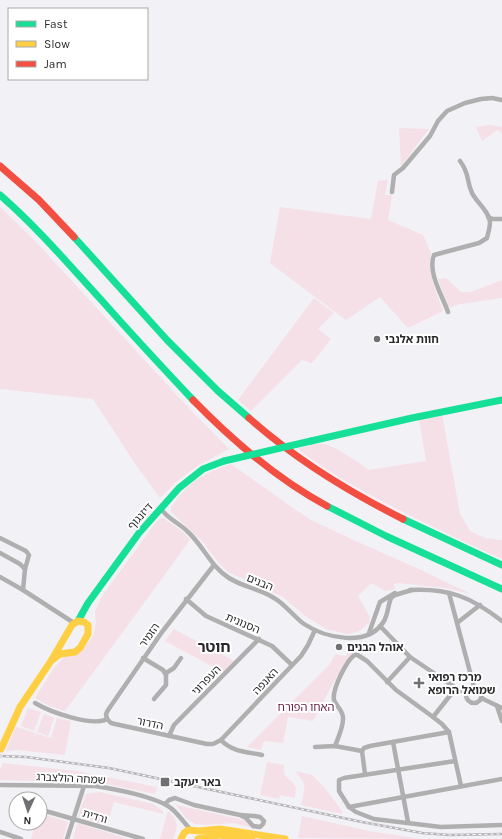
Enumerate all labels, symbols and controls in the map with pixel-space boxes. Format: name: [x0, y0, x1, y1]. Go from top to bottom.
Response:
legend: [8, 8, 148, 80]
text: Fast: [44, 17, 68, 31]
text: Slow: [44, 37, 70, 51]
text: Jam: [44, 57, 67, 71]
place label: חוות אלנבי: [385, 333, 439, 346]
marker: חוות אלנבי: [372, 334, 382, 344]
street label: דיזנגוף: [125, 500, 156, 532]
street label: הבנים: [245, 571, 275, 594]
street label: הסנונית: [224, 610, 262, 637]
street label: הזמיר: [136, 621, 162, 650]
district label: חוטר: [197, 638, 231, 656]
place label: אוהל הבנים: [347, 641, 404, 654]
marker: אוהל הבנים: [334, 642, 344, 652]
street label: העפרוני: [189, 663, 224, 698]
street label: האנפה: [250, 665, 281, 697]
place label: מרכז רפואי שמואל הרופא: [428, 671, 496, 697]
marker: מרכז רפואי שמואל הרופא: [413, 677, 425, 689]
park label: האחו הפורח: [278, 701, 334, 714]
street label: הדרור: [135, 714, 165, 733]
street label: שמחה הולצברג: [36, 770, 106, 787]
marker: באר יעקב: [159, 776, 171, 788]
place label: באר יעקב: [174, 776, 221, 789]
north arrow: [8, 791, 48, 831]
street label: ורדית: [81, 807, 109, 826]
text: N: [23, 814, 32, 827]

